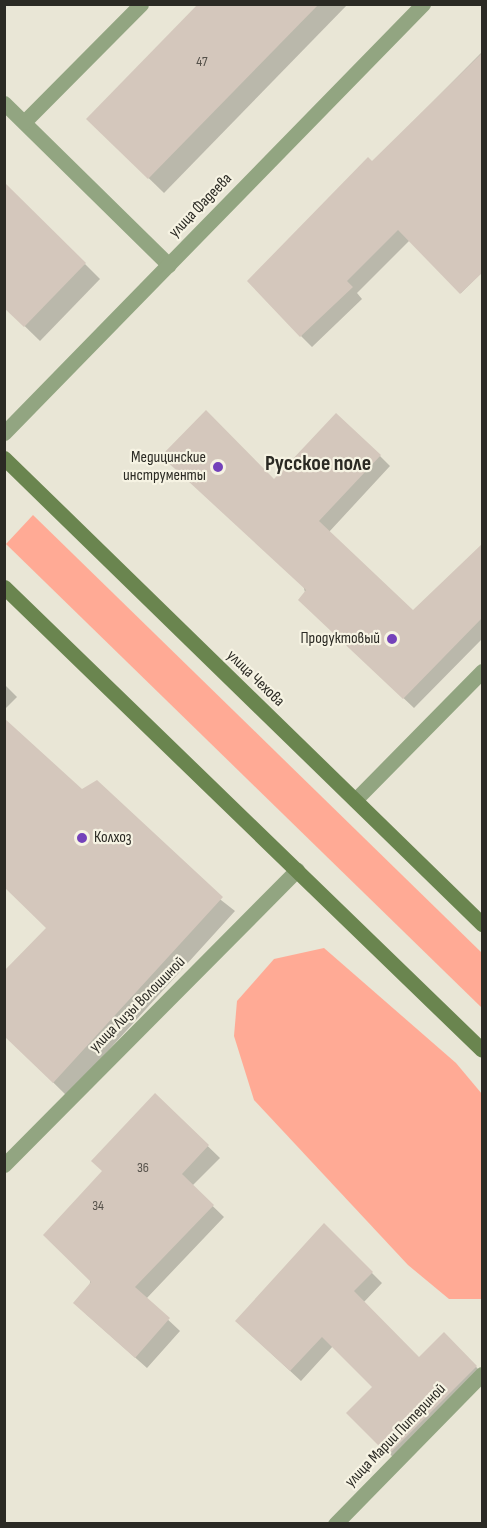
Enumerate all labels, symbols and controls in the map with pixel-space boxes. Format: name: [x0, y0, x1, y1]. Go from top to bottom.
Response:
house number: 47: [196, 54, 208, 70]
street label: улица Фадеева: [166, 170, 236, 242]
place label: Медицинские инструменты: [123, 448, 206, 486]
district label: Русское поле: [265, 451, 371, 477]
marker: Медицинские инструменты: [211, 460, 225, 474]
place label: Продуктовый: [300, 629, 380, 649]
marker: Продуктовый: [385, 632, 399, 646]
street label: улица Чехова: [222, 647, 288, 711]
place label: Колхоз: [94, 828, 132, 848]
marker: Колхоз: [75, 831, 89, 845]
street label: улица Лизы Волошиной: [86, 953, 190, 1057]
house number: 36: [137, 1160, 149, 1176]
house number: 34: [92, 1198, 104, 1214]
street label: улица Марии Питериной: [342, 1380, 450, 1492]

